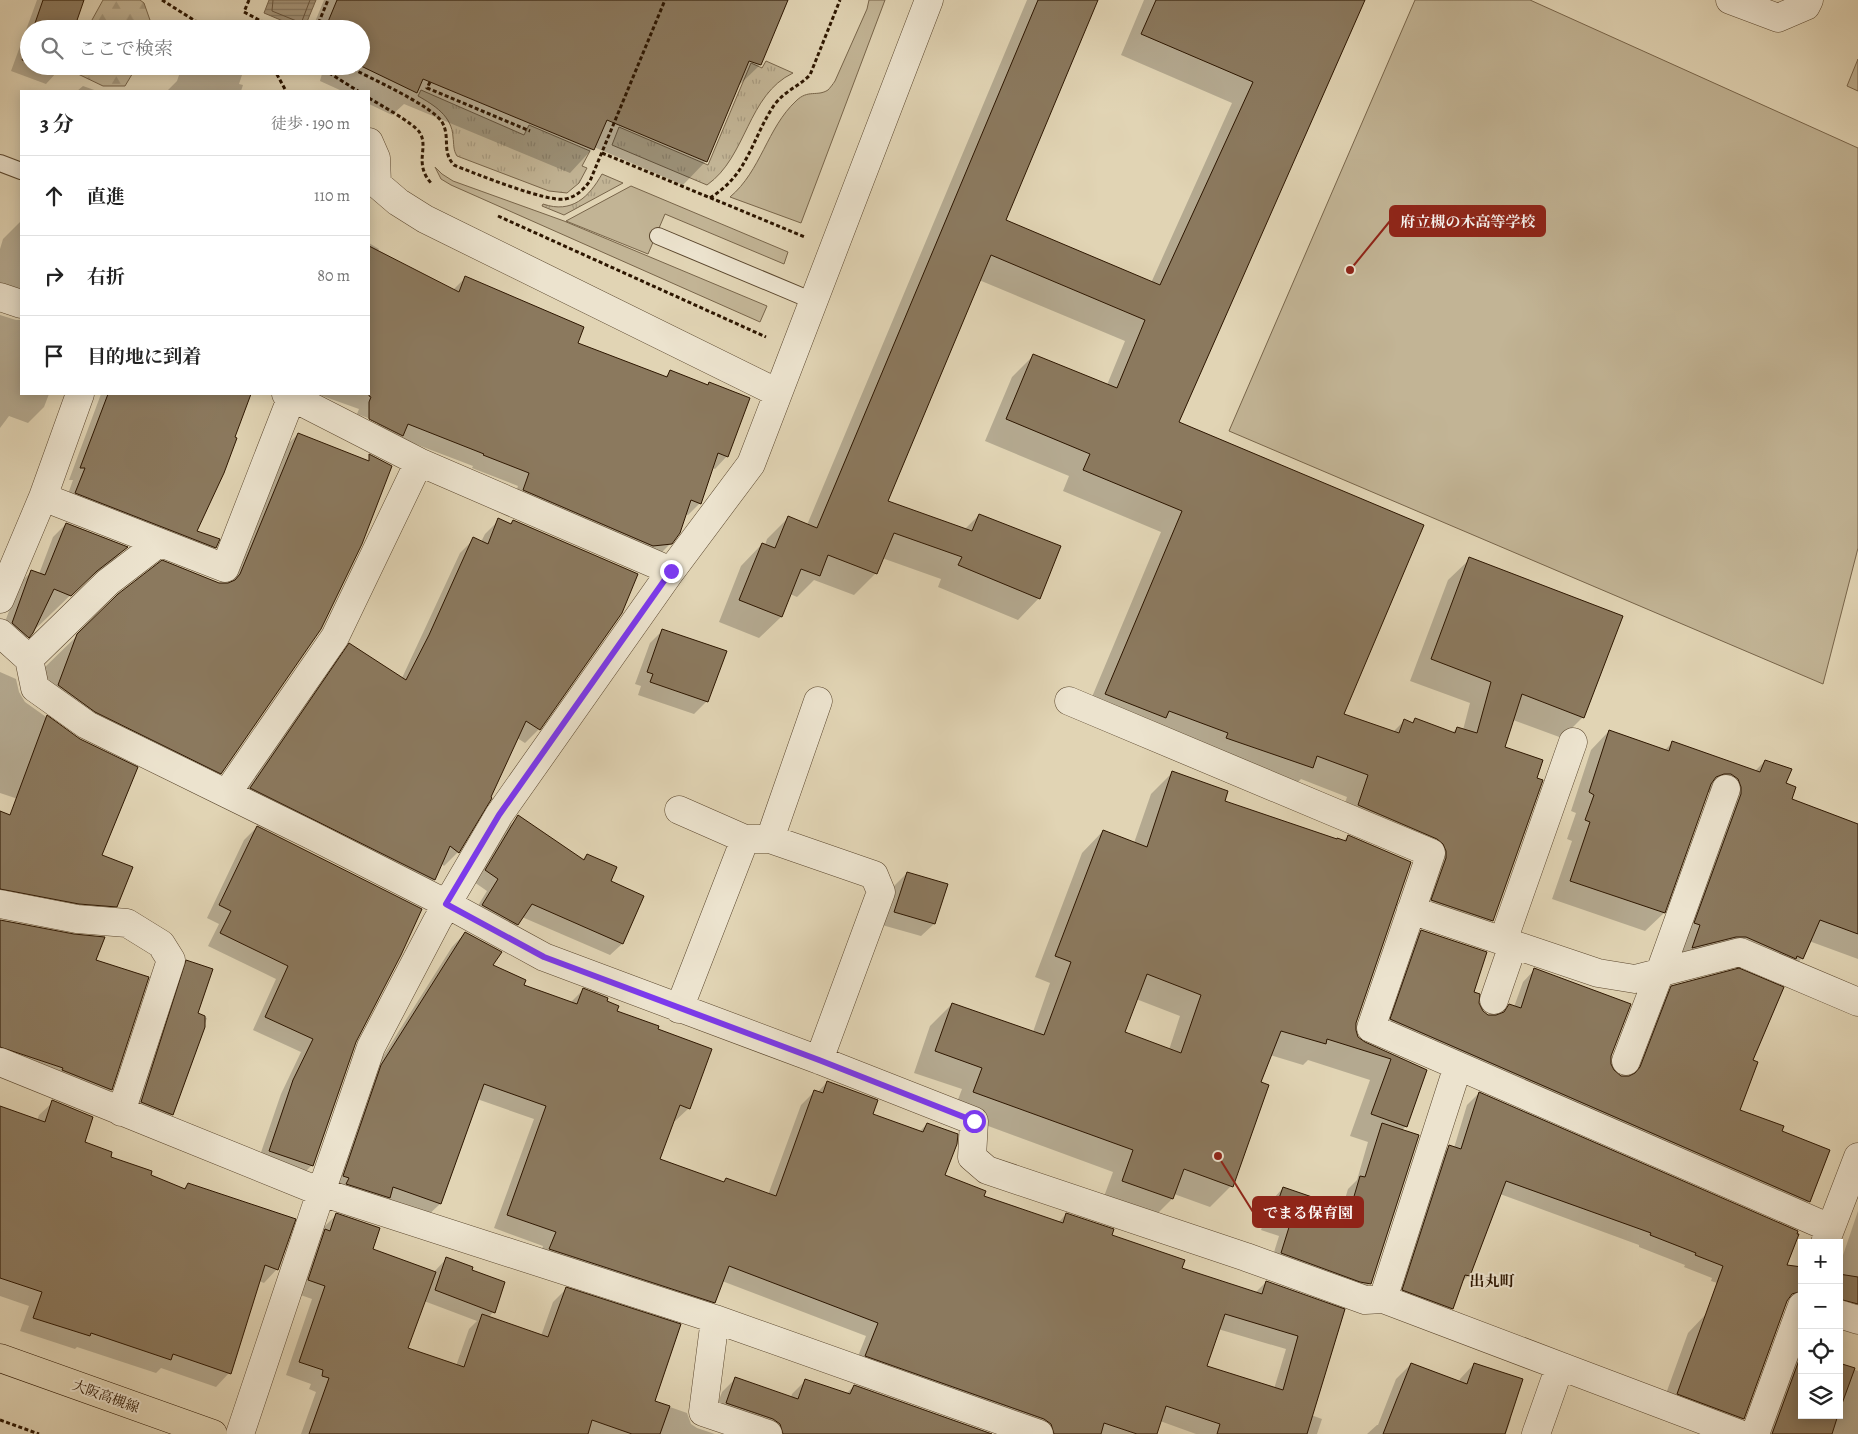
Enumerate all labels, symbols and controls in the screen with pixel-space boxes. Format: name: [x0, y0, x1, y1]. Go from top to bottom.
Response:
search box: [20, 20, 370, 75]
icon: search: [38, 34, 66, 62]
text: ここで検索: [78, 36, 173, 62]
text: 3 分: [40, 110, 74, 138]
text: 徒歩 · 190 m: [271, 113, 350, 135]
icon: ahead: [40, 182, 68, 210]
text: 直進: [87, 184, 125, 210]
text: 110 m: [314, 185, 350, 207]
callout: 府立槻の木高等学校: [1390, 206, 1545, 236]
text: 府立槻の木高等学校: [1400, 212, 1536, 232]
icon: right: [40, 262, 68, 290]
text: 右折: [87, 264, 125, 290]
text: 80 m: [317, 265, 350, 287]
icon: arrive: [40, 342, 68, 370]
text: 目的地に到着: [87, 344, 201, 370]
route end: [660, 560, 683, 583]
route start: [963, 1110, 986, 1133]
callout: でまる保育園: [1253, 1197, 1363, 1227]
text: でまる保育園: [1263, 1203, 1353, 1223]
map controls: [1798, 1239, 1843, 1419]
button: +: [1798, 1239, 1843, 1284]
district label: 出丸町: [1469, 1271, 1515, 1291]
button: −: [1798, 1284, 1843, 1329]
button: locate: [1798, 1329, 1843, 1374]
button: layers: [1798, 1374, 1843, 1419]
street label: 大阪高槻線: [70, 1376, 142, 1417]

